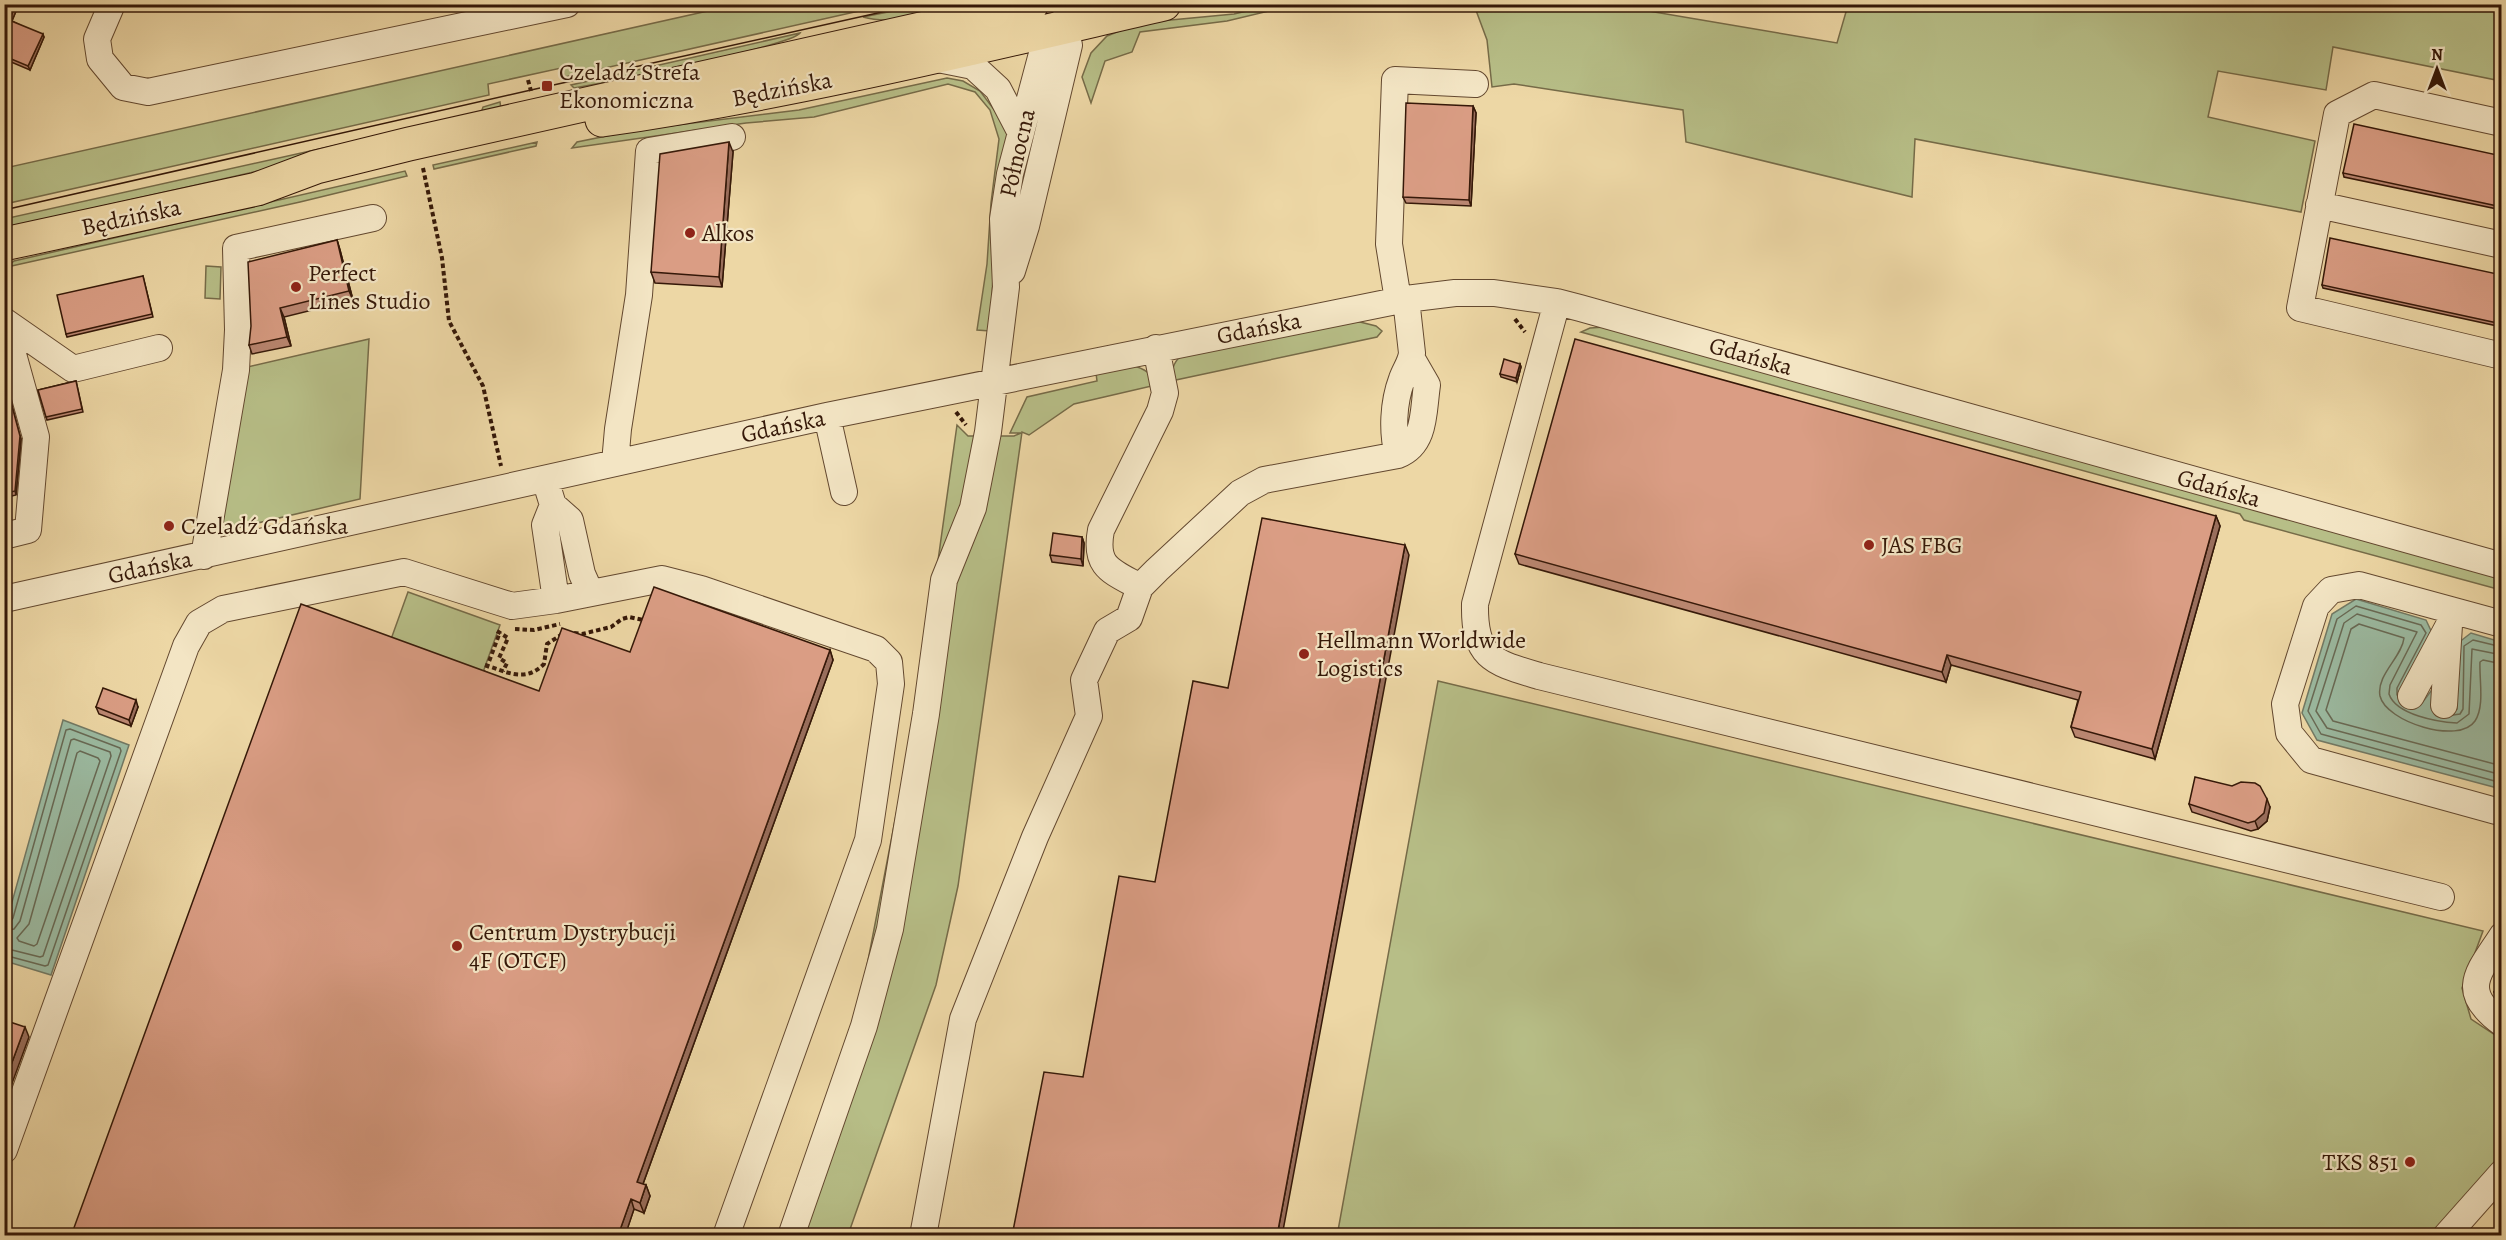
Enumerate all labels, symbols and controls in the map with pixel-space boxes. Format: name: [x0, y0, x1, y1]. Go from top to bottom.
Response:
north arrow: [2407, 39, 2467, 99]
text: N: [2431, 44, 2443, 66]
place label: Czeladź Strefa Ekonomiczna: [559, 56, 701, 116]
street label: Będzińska: [729, 63, 836, 114]
marker: Czeladź Strefa Ekonomiczna: [540, 79, 554, 93]
street label: Północna: [991, 105, 1043, 201]
street label: Będzińska: [78, 191, 185, 243]
place label: Alkos: [701, 217, 754, 249]
marker: Alkos: [683, 226, 697, 240]
place label: Perfect Lines Studio: [308, 257, 431, 317]
marker: Perfect Lines Studio: [289, 280, 303, 294]
street label: Gdańska: [1214, 304, 1305, 352]
street label: Gdańska: [1706, 329, 1797, 383]
street label: Gdańska: [738, 401, 829, 451]
street label: Gdańska: [2174, 461, 2265, 515]
place label: Czeladź Gdańska: [181, 510, 349, 542]
marker: Czeladź Gdańska: [162, 519, 176, 533]
place label: JAS FBG: [1881, 529, 1963, 561]
marker: JAS FBG: [1862, 538, 1876, 552]
street label: Gdańska: [105, 542, 196, 592]
place label: Hellmann Worldwide Logistics: [1316, 624, 1526, 684]
marker: Hellmann Worldwide Logistics: [1297, 647, 1311, 661]
place label: Centrum Dystrybucji 4F (OTCF): [469, 916, 676, 976]
marker: Centrum Dystrybucji 4F (OTCF): [450, 939, 464, 953]
place label: TKS 851: [2322, 1146, 2398, 1178]
marker: TKS 851: [2403, 1155, 2417, 1169]

